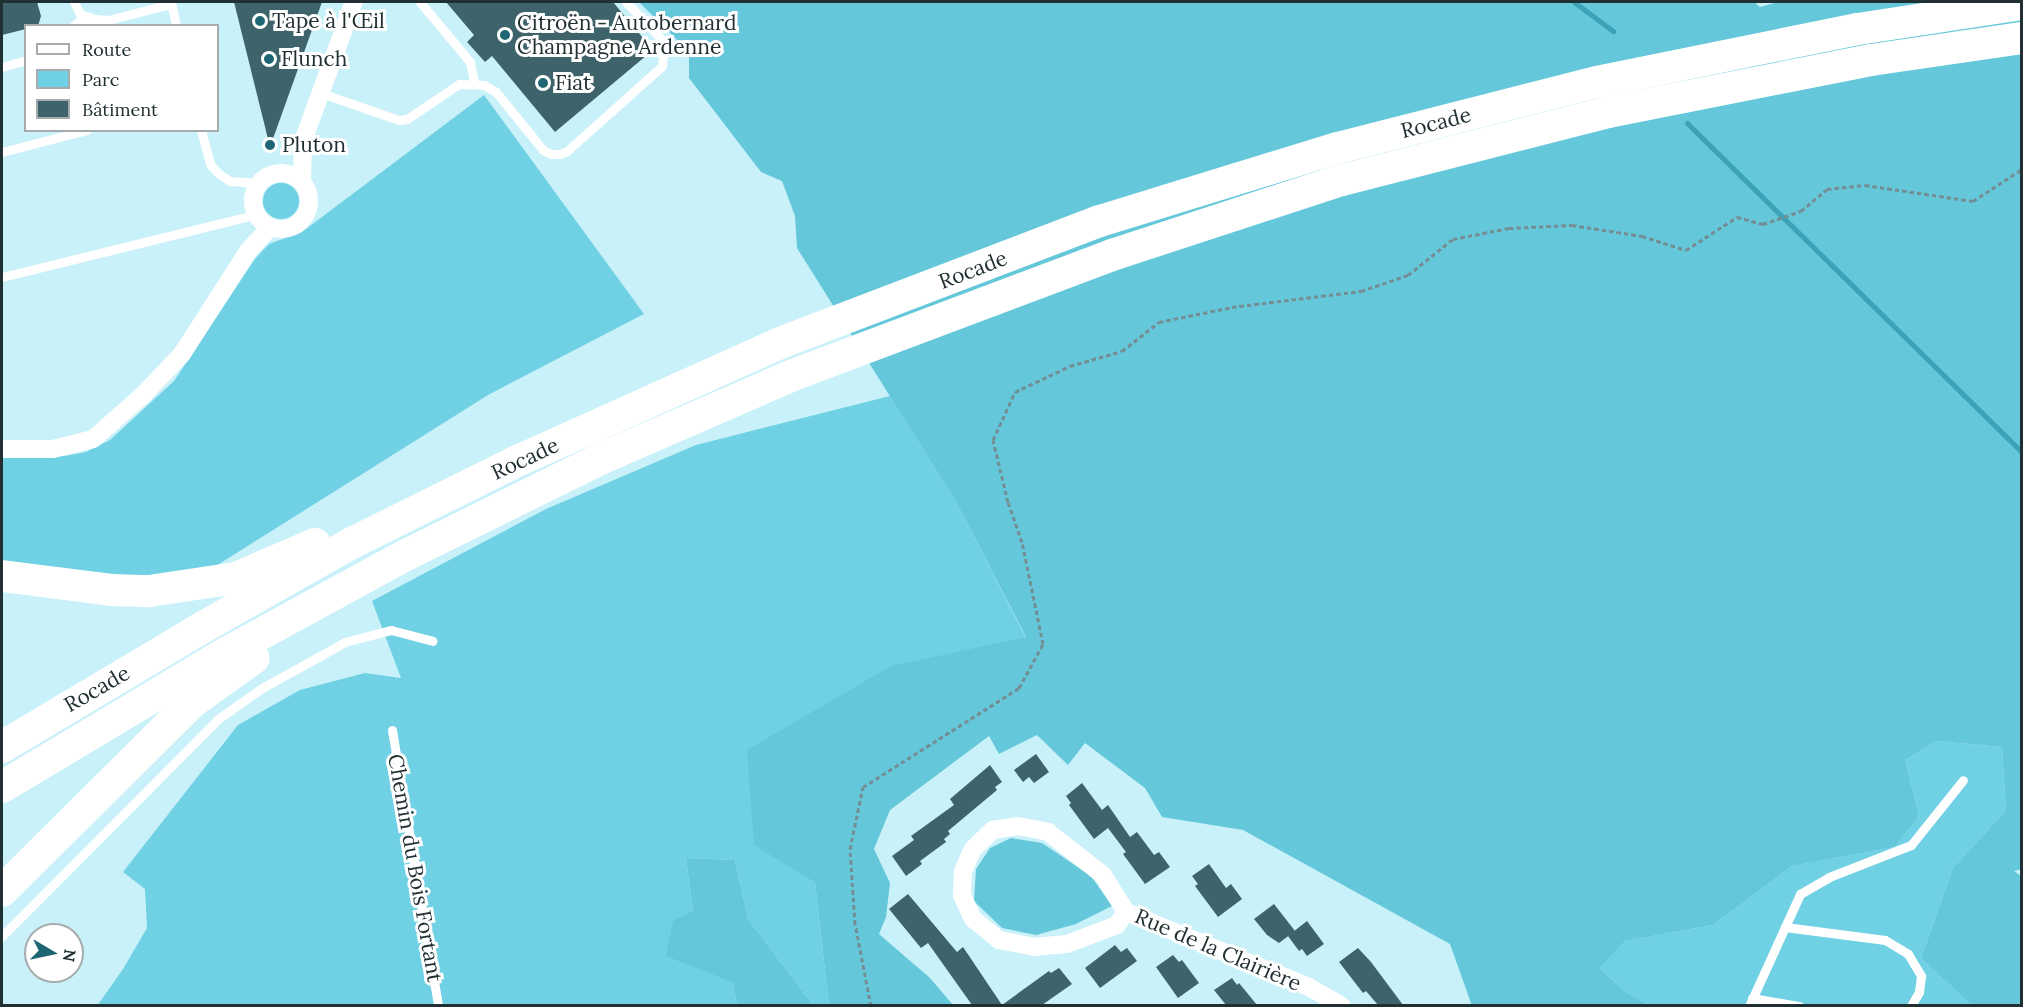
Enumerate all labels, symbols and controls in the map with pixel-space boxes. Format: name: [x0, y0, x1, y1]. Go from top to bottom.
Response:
place label: Tape à l'Œil: [272, 8, 385, 34]
place label: Citroën - Autobernard Champagne Ardenne: [517, 10, 737, 60]
marker: Tape à l'Œil: [253, 14, 267, 28]
legend: [24, 24, 219, 132]
marker: Citroën - Autobernard Champagne Ardenne: [498, 28, 512, 42]
text: Route: [82, 38, 131, 61]
place label: Flunch: [281, 46, 347, 72]
marker: Flunch: [262, 52, 276, 66]
text: Parc: [82, 68, 119, 91]
place label: Fiat: [555, 70, 591, 96]
marker: Fiat: [536, 76, 550, 90]
text: Bâtiment: [82, 98, 158, 121]
street label: Rocade: [1398, 102, 1474, 144]
place label: Pluton: [282, 132, 346, 158]
marker: Pluton: [263, 138, 277, 152]
street label: Rocade: [935, 245, 1011, 295]
street label: Rocade: [487, 433, 563, 485]
street label: Rocade: [60, 660, 134, 718]
street label: Chemin du Bois Fortant: [383, 752, 447, 984]
street label: Rue de la Clairière: [1131, 904, 1305, 996]
north arrow: [24, 923, 84, 983]
text: N: [59, 948, 81, 963]

